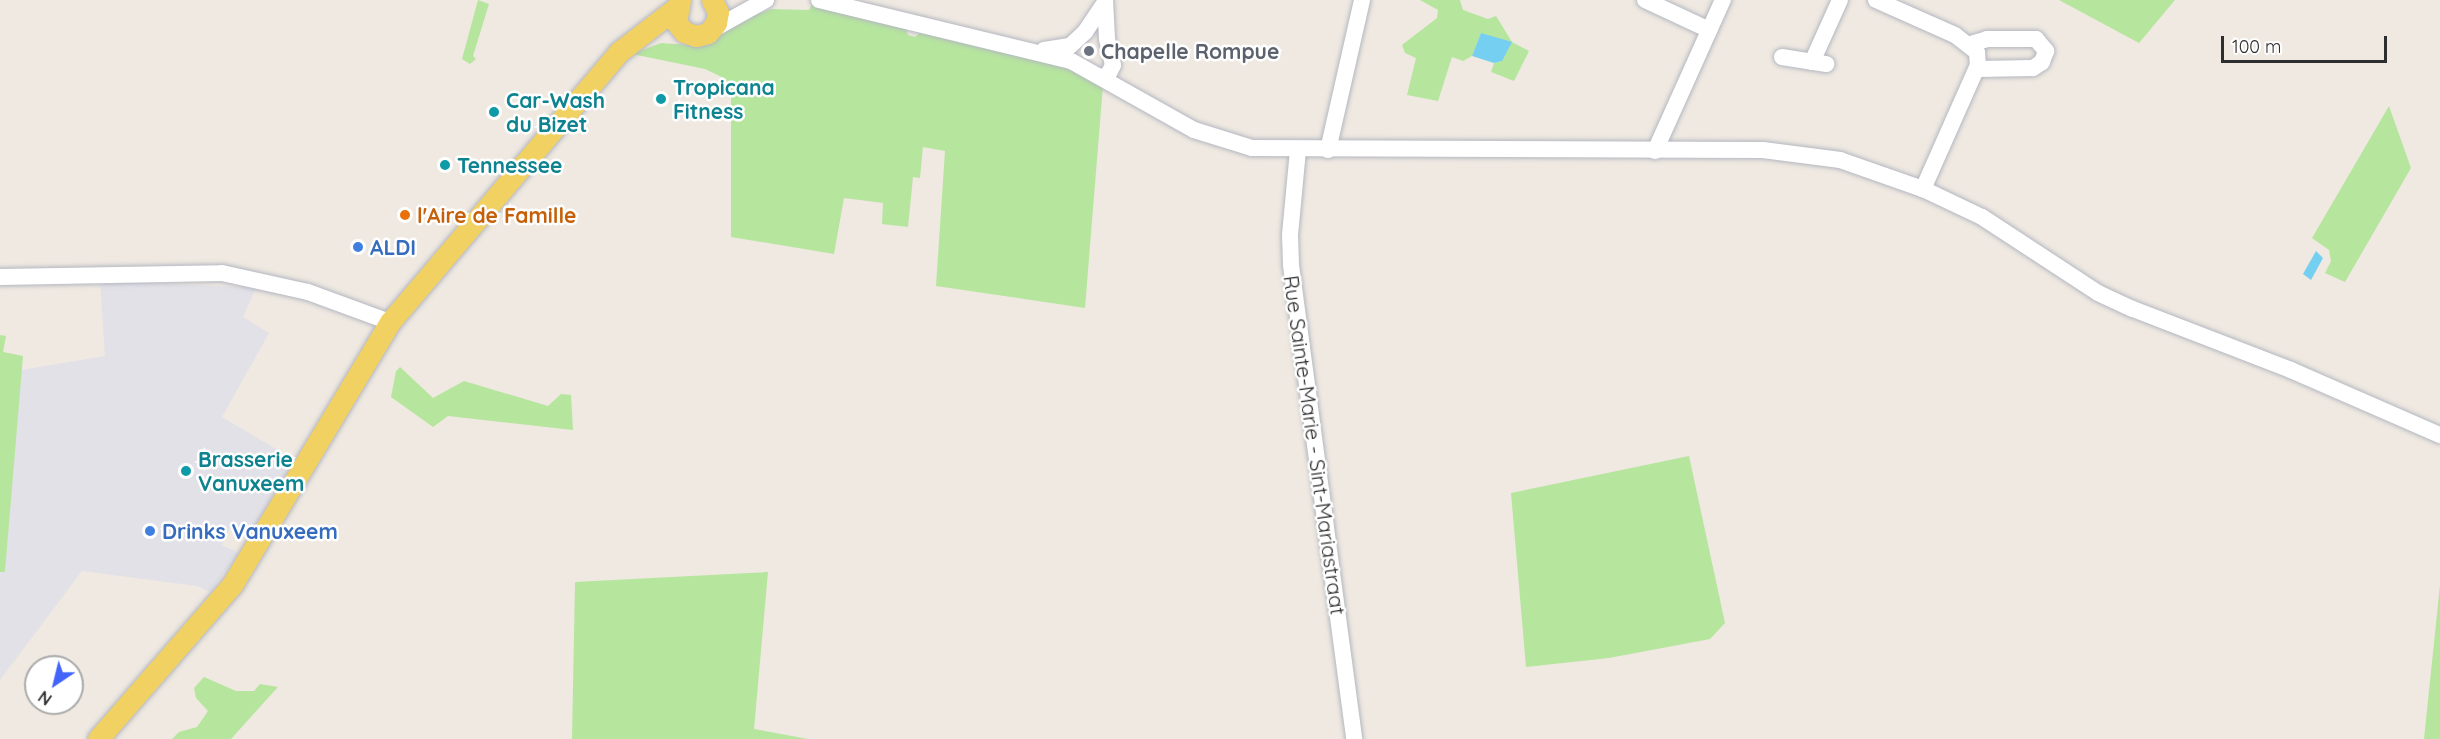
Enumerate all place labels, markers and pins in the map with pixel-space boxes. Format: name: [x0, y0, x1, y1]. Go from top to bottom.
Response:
place label: Chapelle Rompue: [1101, 38, 1279, 64]
marker: Chapelle Rompue: [1082, 44, 1096, 58]
place label: Tropicana Fitness: [673, 74, 775, 124]
place label: Car-Wash du Bizet: [506, 87, 605, 137]
marker: Tropicana Fitness: [654, 92, 668, 106]
marker: Car-Wash du Bizet: [487, 105, 501, 119]
place label: Tennessee: [457, 152, 562, 178]
marker: Tennessee: [438, 158, 452, 172]
place label: l'Aire de Famille: [417, 202, 576, 228]
marker: l'Aire de Famille: [398, 208, 412, 222]
place label: ALDI: [370, 234, 416, 260]
marker: ALDI: [351, 240, 365, 254]
place label: Brasserie Vanuxeem: [198, 446, 304, 496]
marker: Brasserie Vanuxeem: [179, 464, 193, 478]
place label: Drinks Vanuxeem: [162, 518, 338, 544]
marker: Drinks Vanuxeem: [143, 524, 157, 538]

